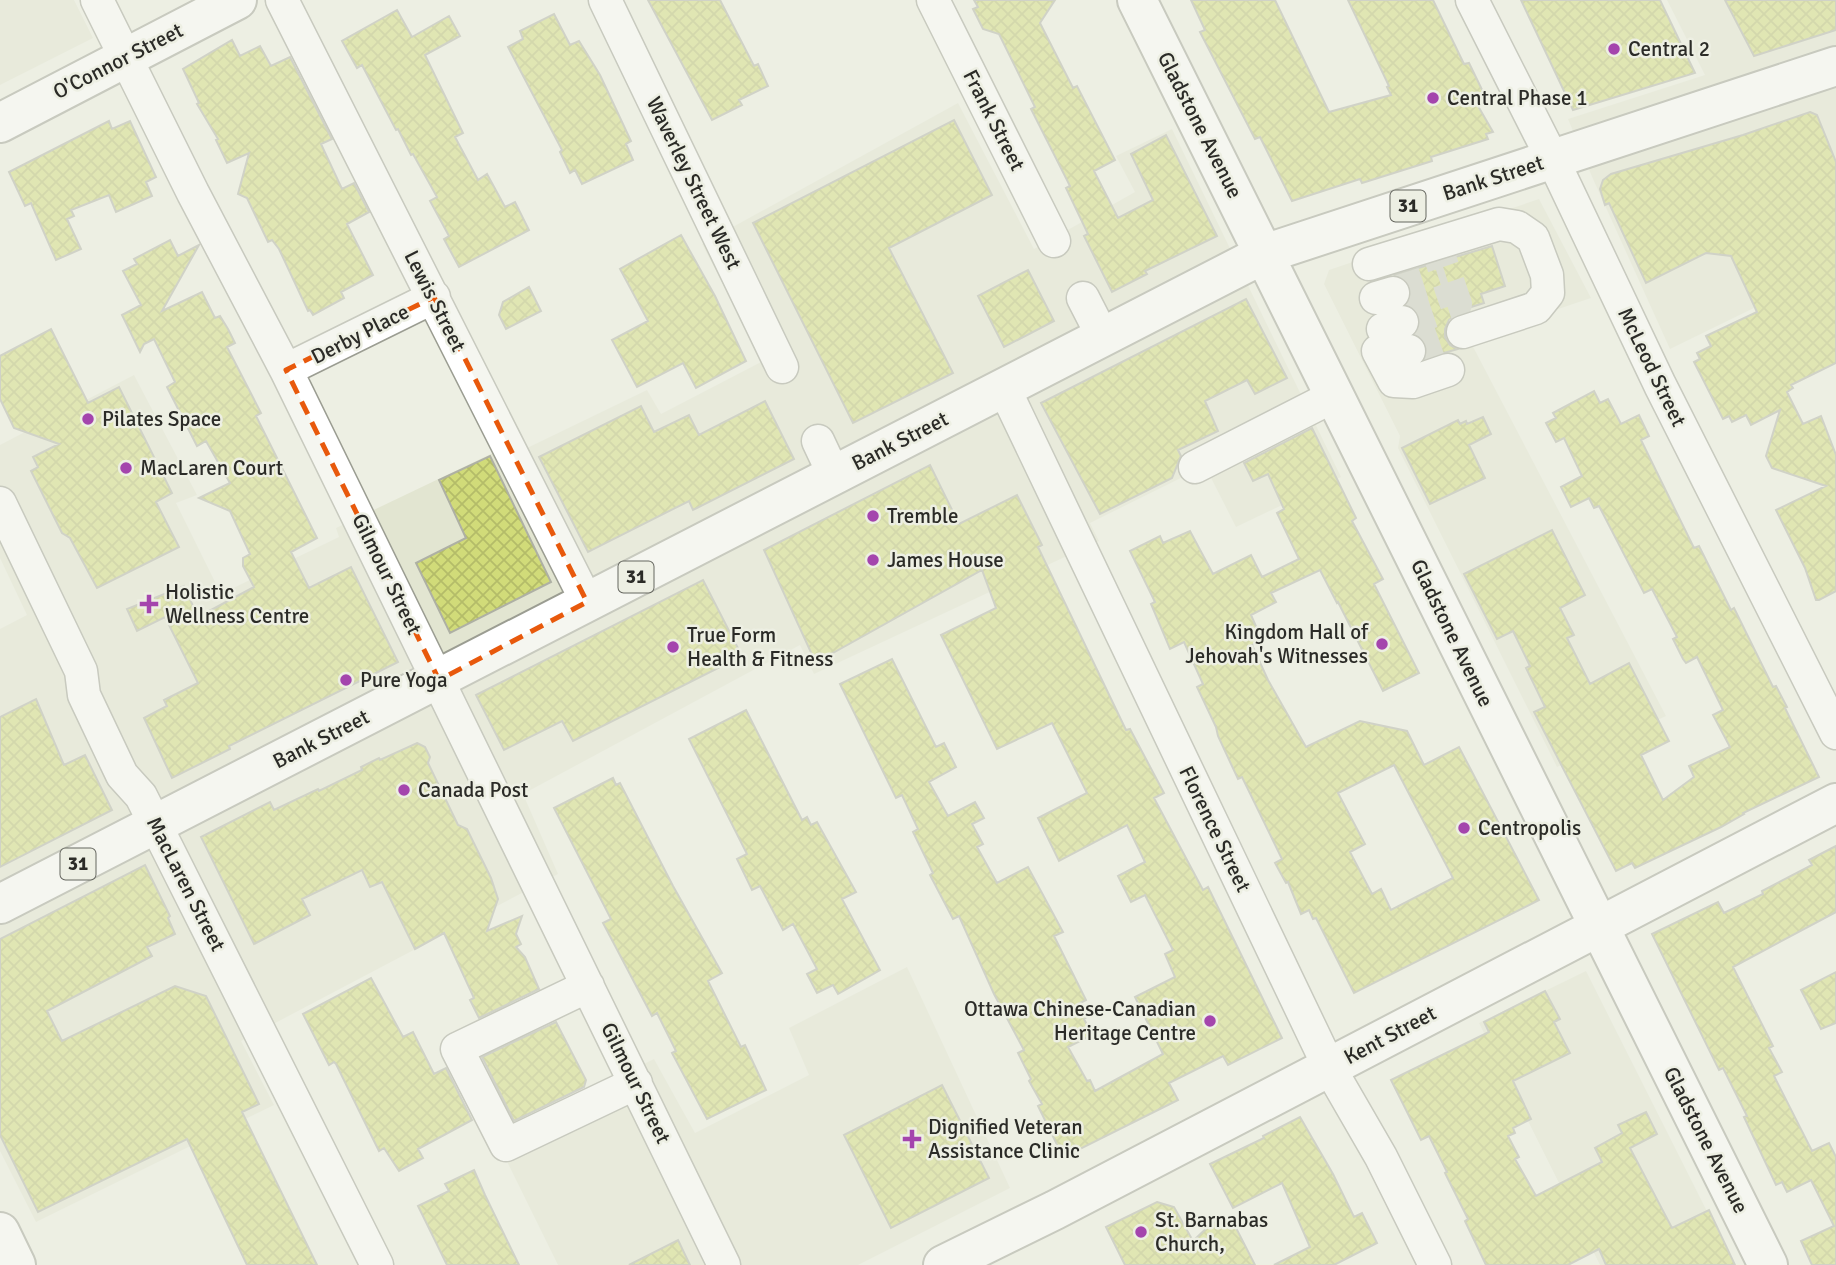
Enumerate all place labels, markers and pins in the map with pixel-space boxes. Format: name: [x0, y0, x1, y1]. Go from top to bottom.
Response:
place label: Central 2: [1628, 36, 1710, 62]
marker: Central 2: [1606, 41, 1622, 57]
place label: Central Phase 1: [1447, 85, 1588, 111]
marker: Central Phase 1: [1425, 90, 1441, 106]
place label: Pilates Space: [102, 406, 221, 432]
marker: Pilates Space: [80, 411, 96, 427]
place label: MacLaren Court: [140, 455, 283, 481]
marker: MacLaren Court: [118, 460, 134, 476]
place label: Tremble: [887, 503, 958, 529]
marker: Tremble: [865, 508, 881, 524]
place label: James House: [887, 547, 1004, 573]
marker: James House: [865, 552, 881, 568]
place label: Holistic Wellness Centre: [165, 579, 309, 629]
marker: Holistic Wellness Centre: [139, 594, 159, 614]
place label: Kingdom Hall of Jehovah's Witnesses: [1185, 619, 1369, 669]
place label: True Form Health & Fitness: [687, 622, 833, 672]
marker: Kingdom Hall of Jehovah's Witnesses: [1374, 636, 1390, 652]
marker: True Form Health & Fitness: [665, 639, 681, 655]
place label: Pure Yoga: [360, 667, 448, 693]
marker: Pure Yoga: [338, 672, 354, 688]
place label: Canada Post: [418, 777, 528, 803]
marker: Canada Post: [396, 782, 412, 798]
place label: Centropolis: [1478, 815, 1581, 841]
marker: Centropolis: [1456, 820, 1472, 836]
place label: Ottawa Chinese-Canadian Heritage Centre: [964, 996, 1196, 1046]
marker: Ottawa Chinese-Canadian Heritage Centre: [1202, 1013, 1218, 1029]
place label: Dignified Veteran Assistance Clinic: [928, 1114, 1083, 1164]
marker: Dignified Veteran Assistance Clinic: [902, 1129, 922, 1149]
place label: St. Barnabas Church,: [1155, 1207, 1268, 1257]
marker: St. Barnabas Church,: [1133, 1224, 1149, 1240]

